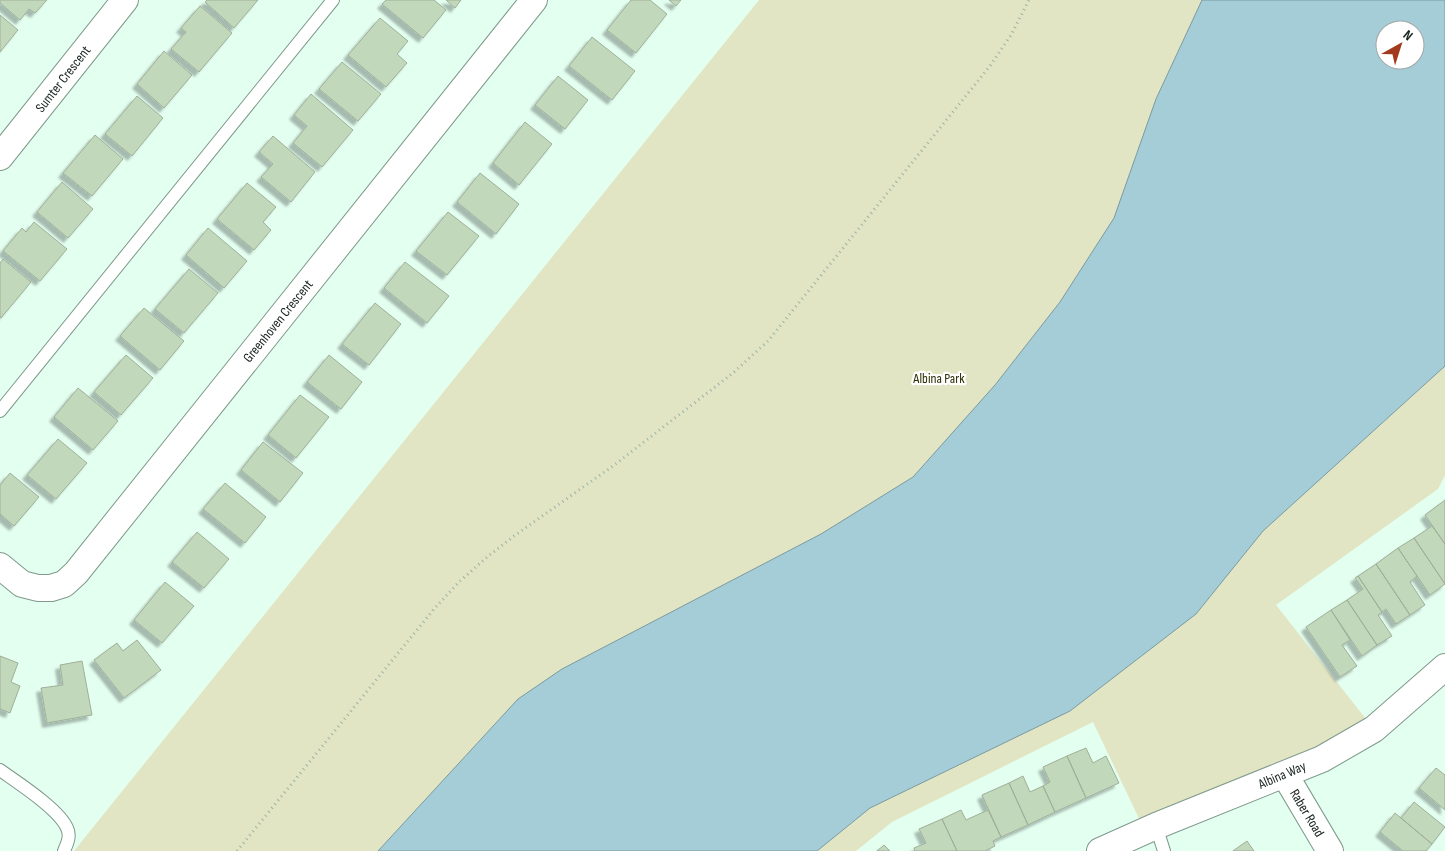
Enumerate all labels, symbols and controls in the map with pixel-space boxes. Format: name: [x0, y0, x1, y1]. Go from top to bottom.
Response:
north arrow: [1375, 20, 1425, 70]
text: N: [1400, 26, 1416, 44]
street label: Sumter Crescent: [32, 42, 94, 116]
street label: Greenhoven Crescent: [239, 276, 317, 366]
park label: Albina Park: [912, 370, 965, 387]
street label: Albina Way: [1255, 757, 1309, 793]
street label: Raber Road: [1286, 786, 1328, 840]

